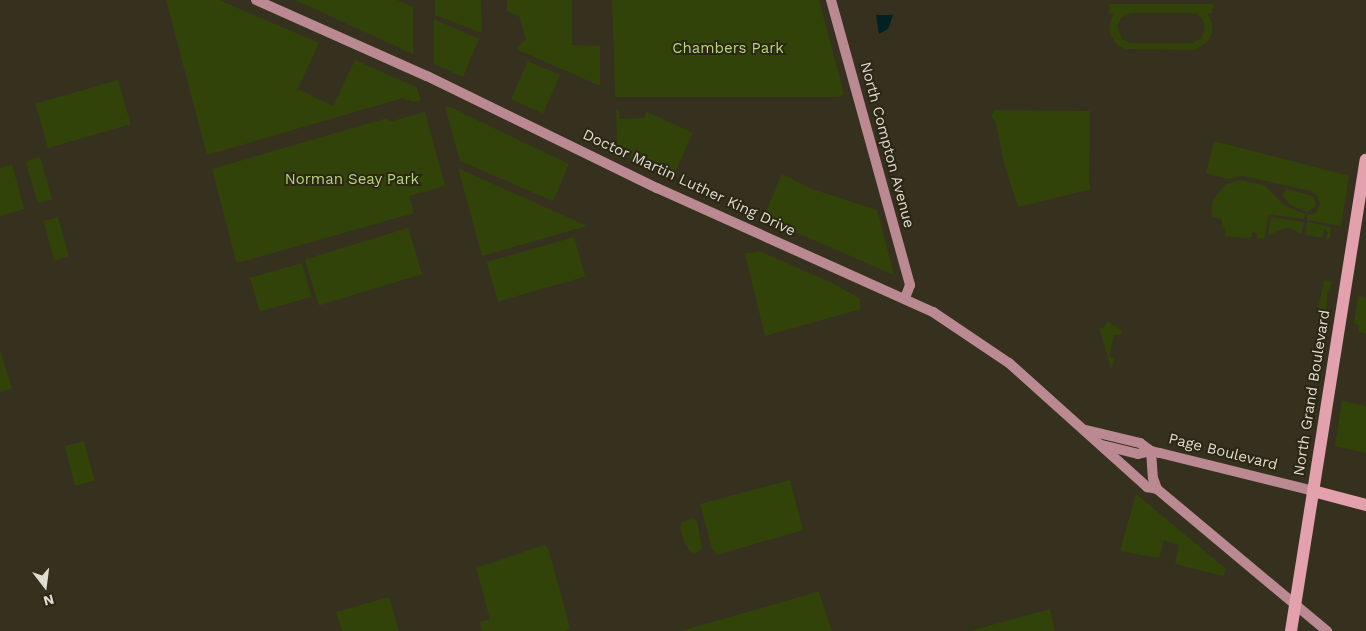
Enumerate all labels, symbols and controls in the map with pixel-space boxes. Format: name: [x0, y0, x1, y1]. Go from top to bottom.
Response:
park label: Chambers Park: [672, 40, 784, 58]
street label: North Compton Avenue: [856, 60, 918, 230]
street label: Doctor Martin Luther King Drive: [579, 126, 799, 240]
park label: Norman Seay Park: [285, 171, 419, 189]
street label: North Grand Boulevard: [1290, 309, 1334, 477]
street label: Page Boulevard: [1167, 430, 1279, 474]
north arrow: [20, 561, 70, 611]
text: N: [42, 591, 56, 610]

